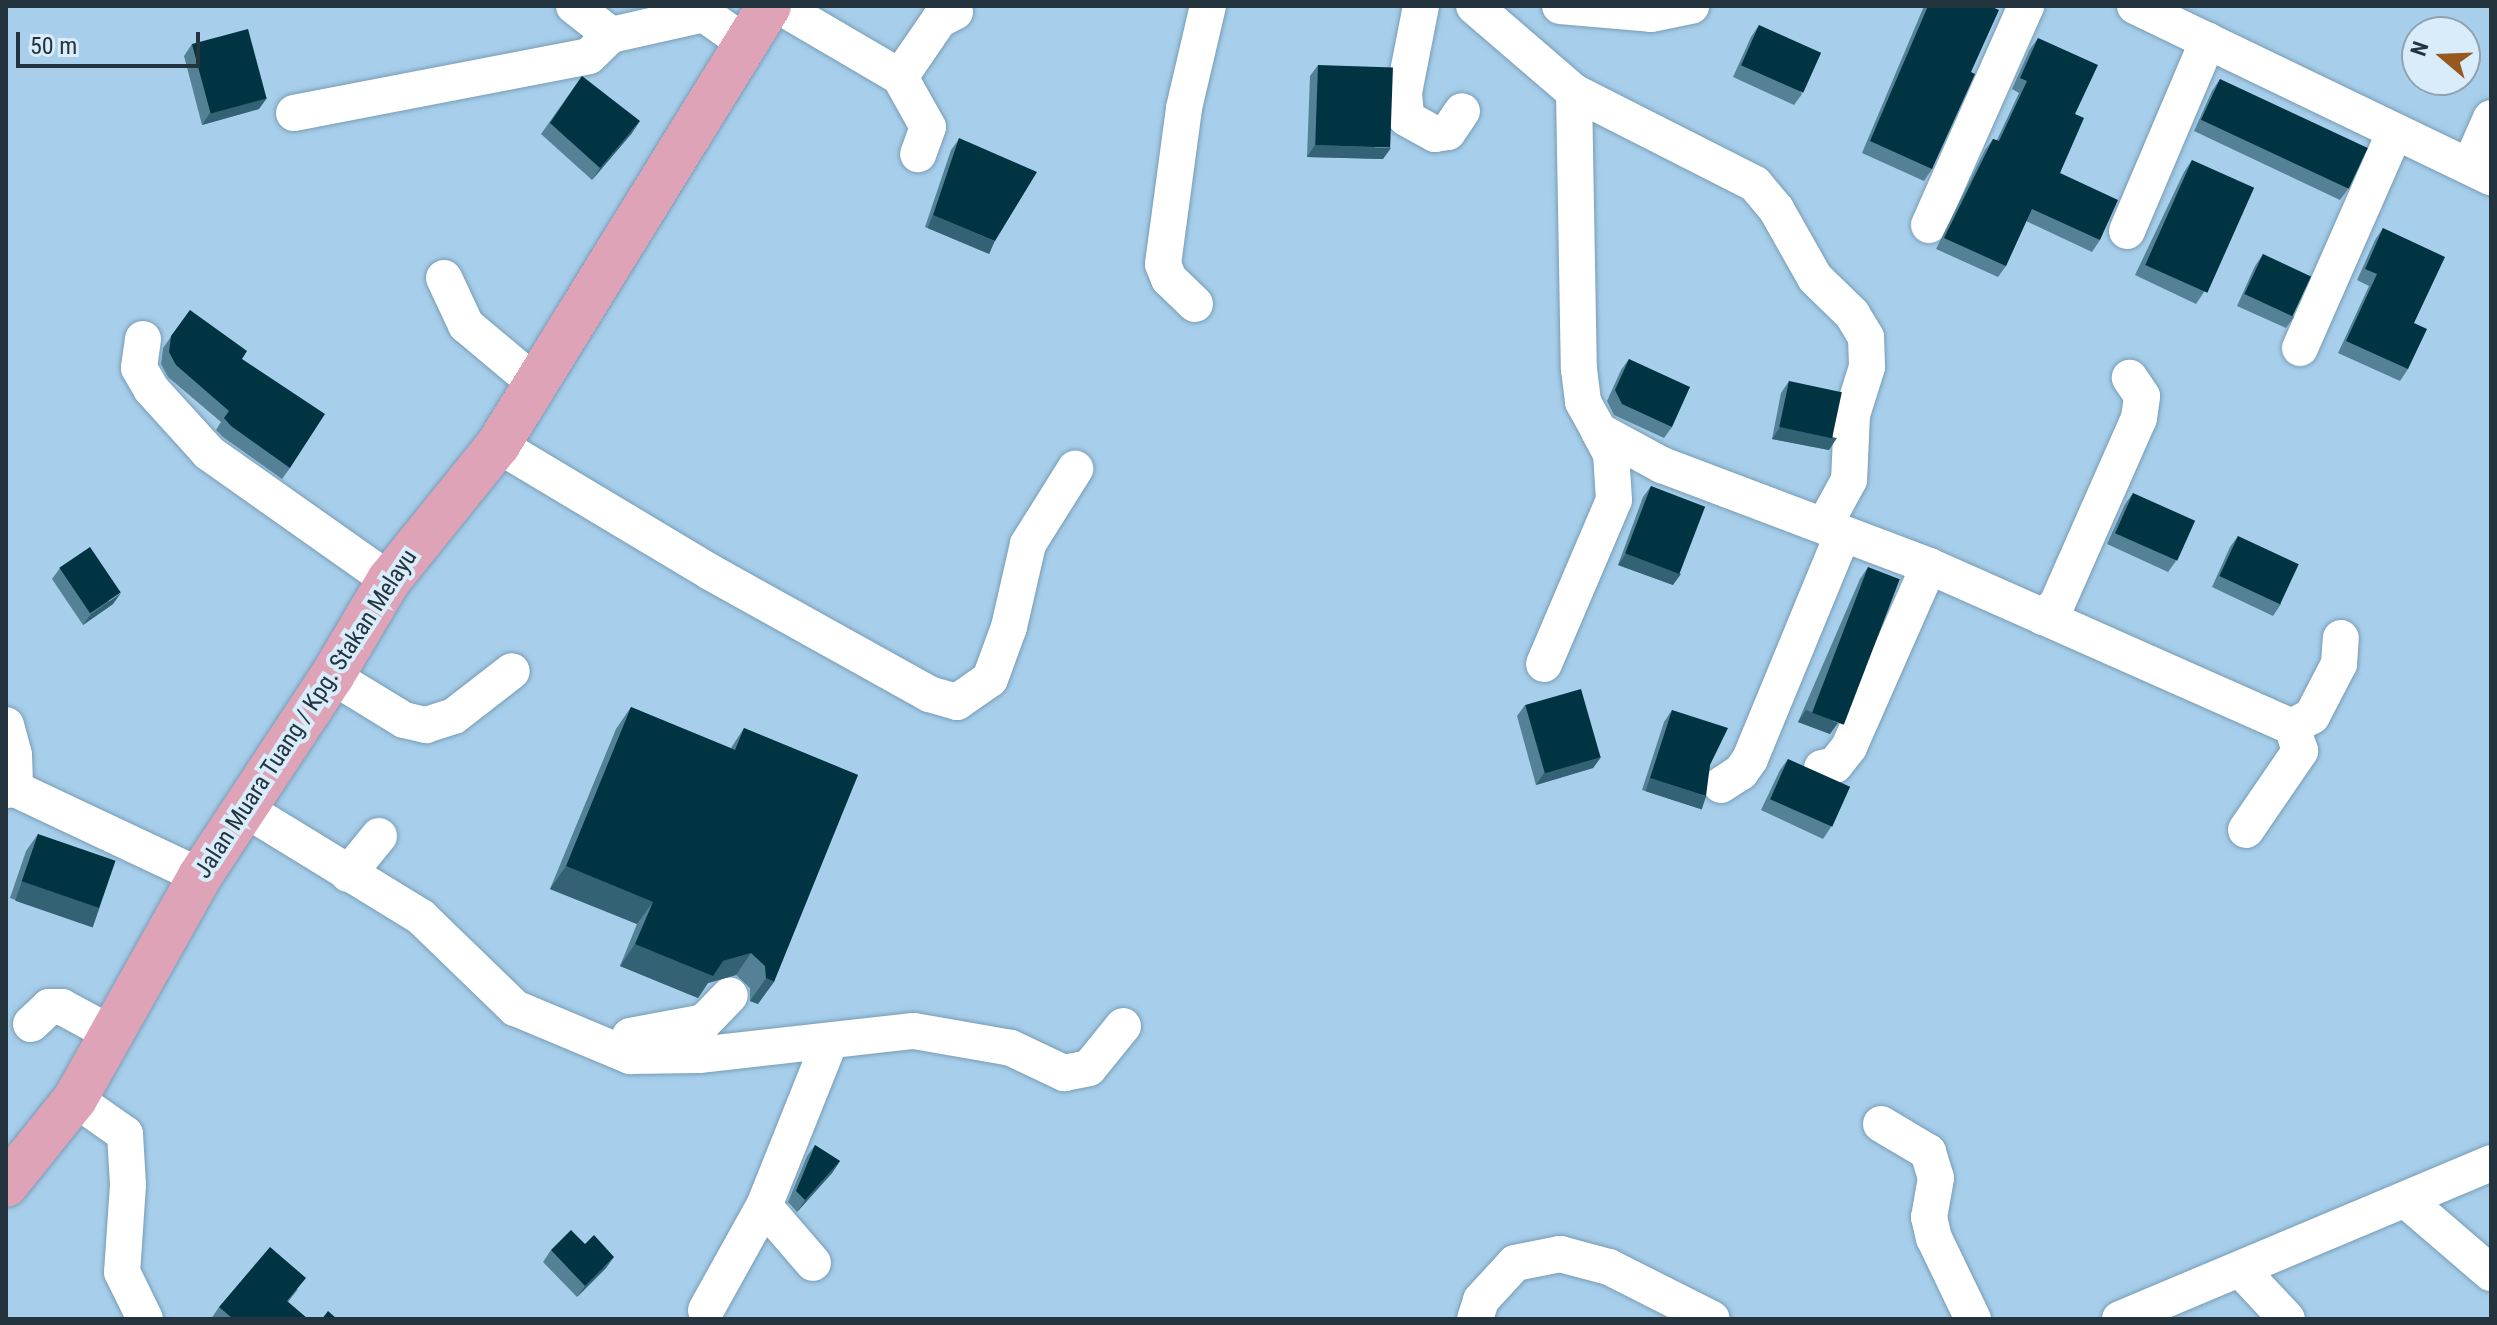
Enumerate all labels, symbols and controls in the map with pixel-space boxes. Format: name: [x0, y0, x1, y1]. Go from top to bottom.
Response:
scale bar: [20, 16, 204, 66]
north arrow: [2401, 16, 2481, 96]
text: 50 m: [30, 32, 77, 60]
text: N: [2406, 38, 2434, 59]
street label: Jalan Muara Tuang / Kpg. Stakan Melayu: [189, 544, 423, 884]

